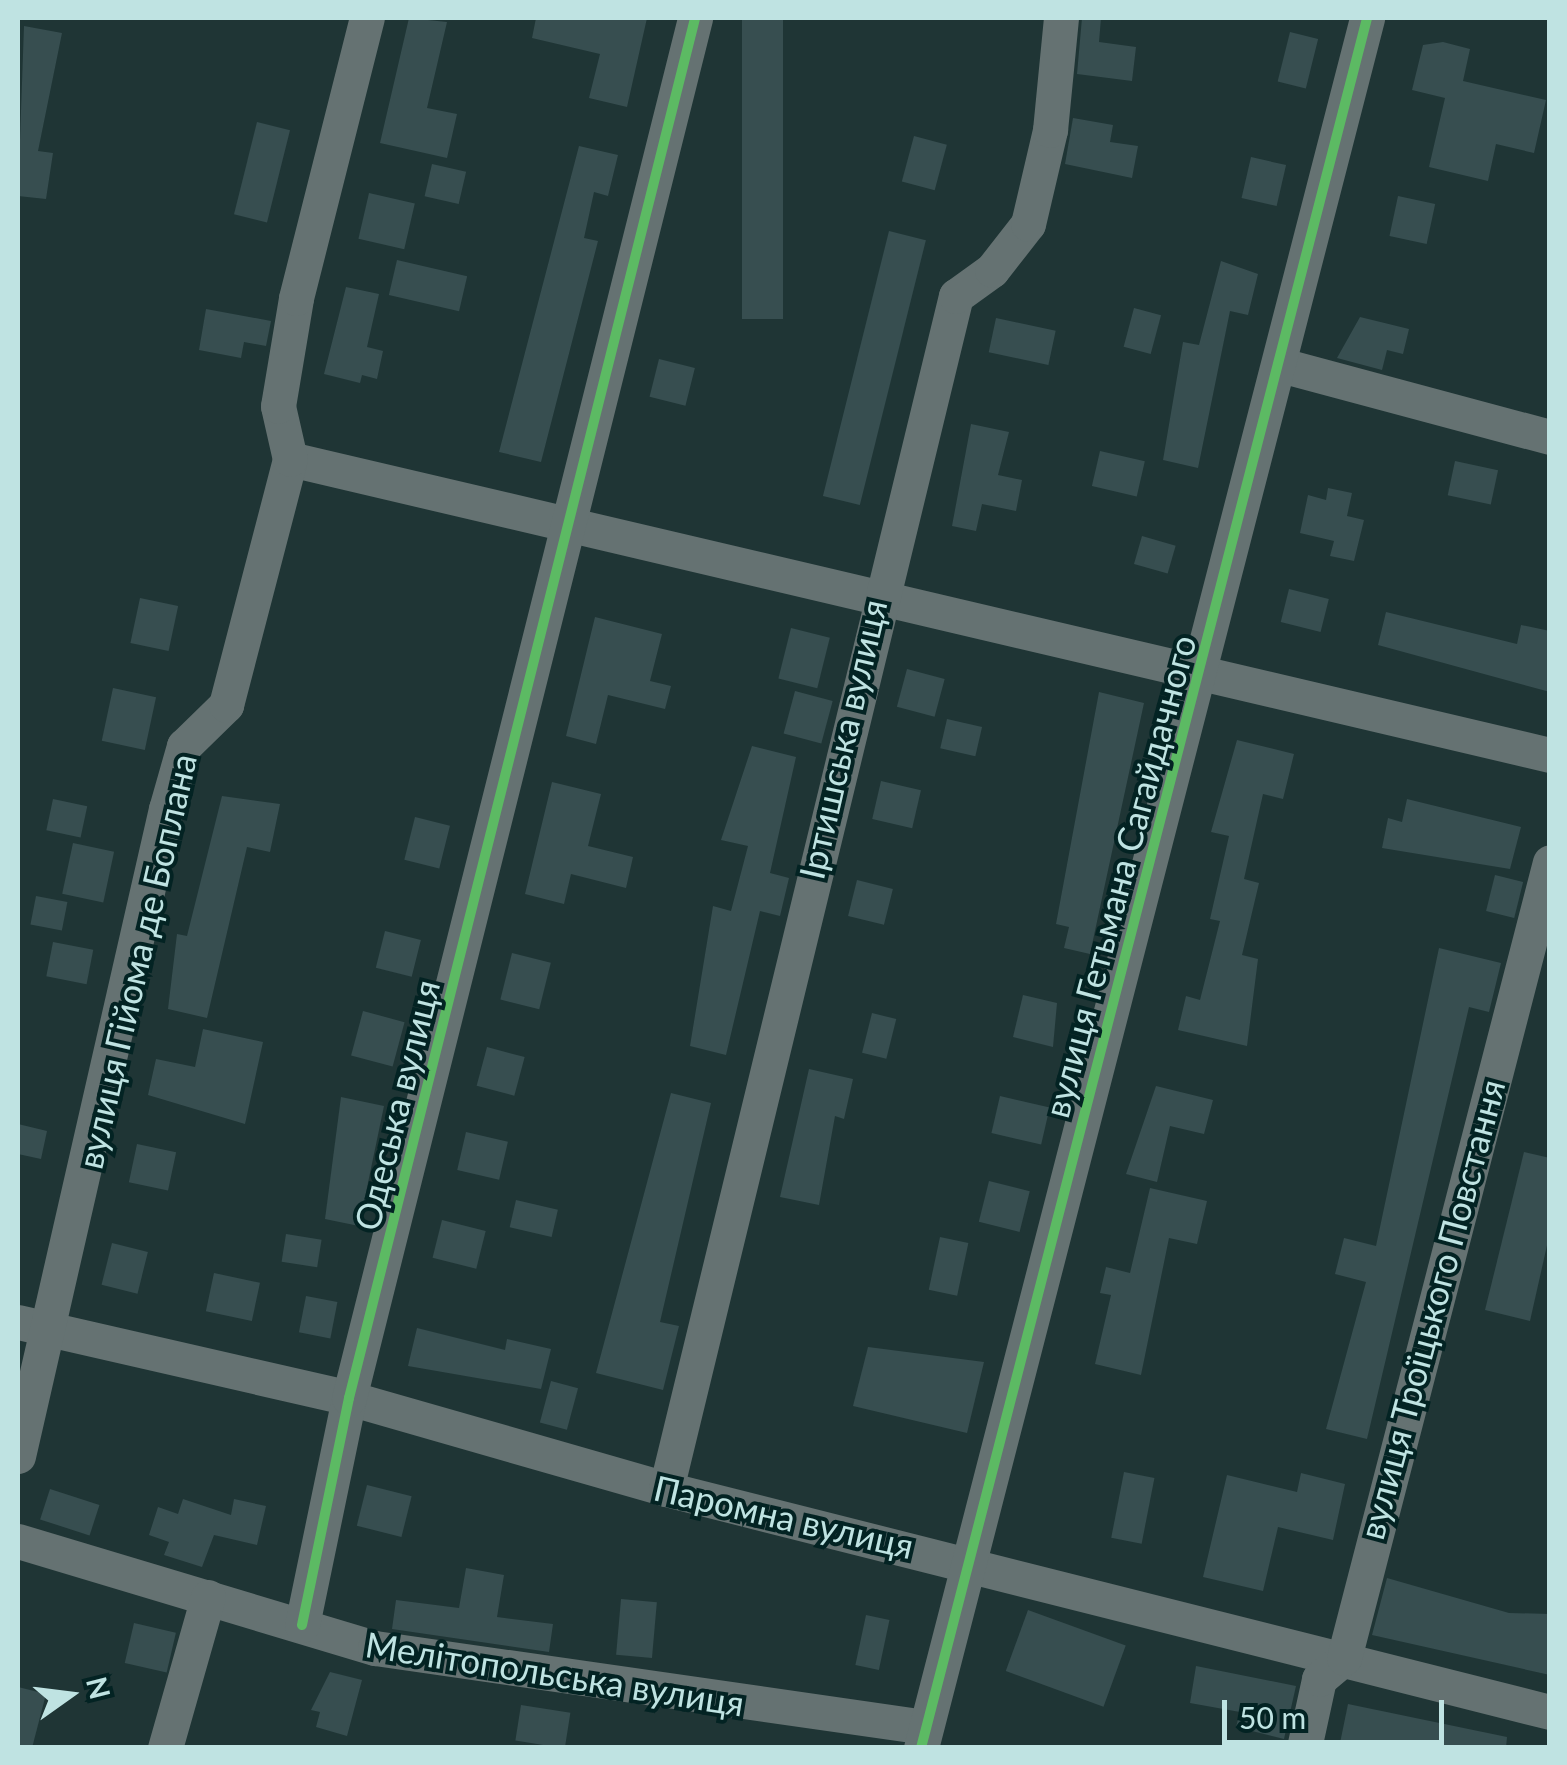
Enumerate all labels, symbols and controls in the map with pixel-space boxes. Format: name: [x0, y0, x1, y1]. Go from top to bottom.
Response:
street label: Іртишська вулиця: [789, 595, 895, 883]
street label: вулиця Гетьмана Сагайдачного: [1034, 630, 1204, 1122]
street label: вулиця Гійома де Боплана: [68, 750, 204, 1172]
street label: Одеська вулиця: [345, 975, 447, 1235]
street label: вулиця Троїцького Повстання: [1349, 1074, 1513, 1544]
street label: Паромна вулиця: [650, 1466, 918, 1566]
street label: Мелітопольська вулиця: [363, 1622, 747, 1724]
north arrow: [20, 1645, 120, 1745]
text: N: [80, 1673, 118, 1702]
scale bar: [1227, 1680, 1450, 1742]
text: 50 m: [1239, 1699, 1306, 1735]

